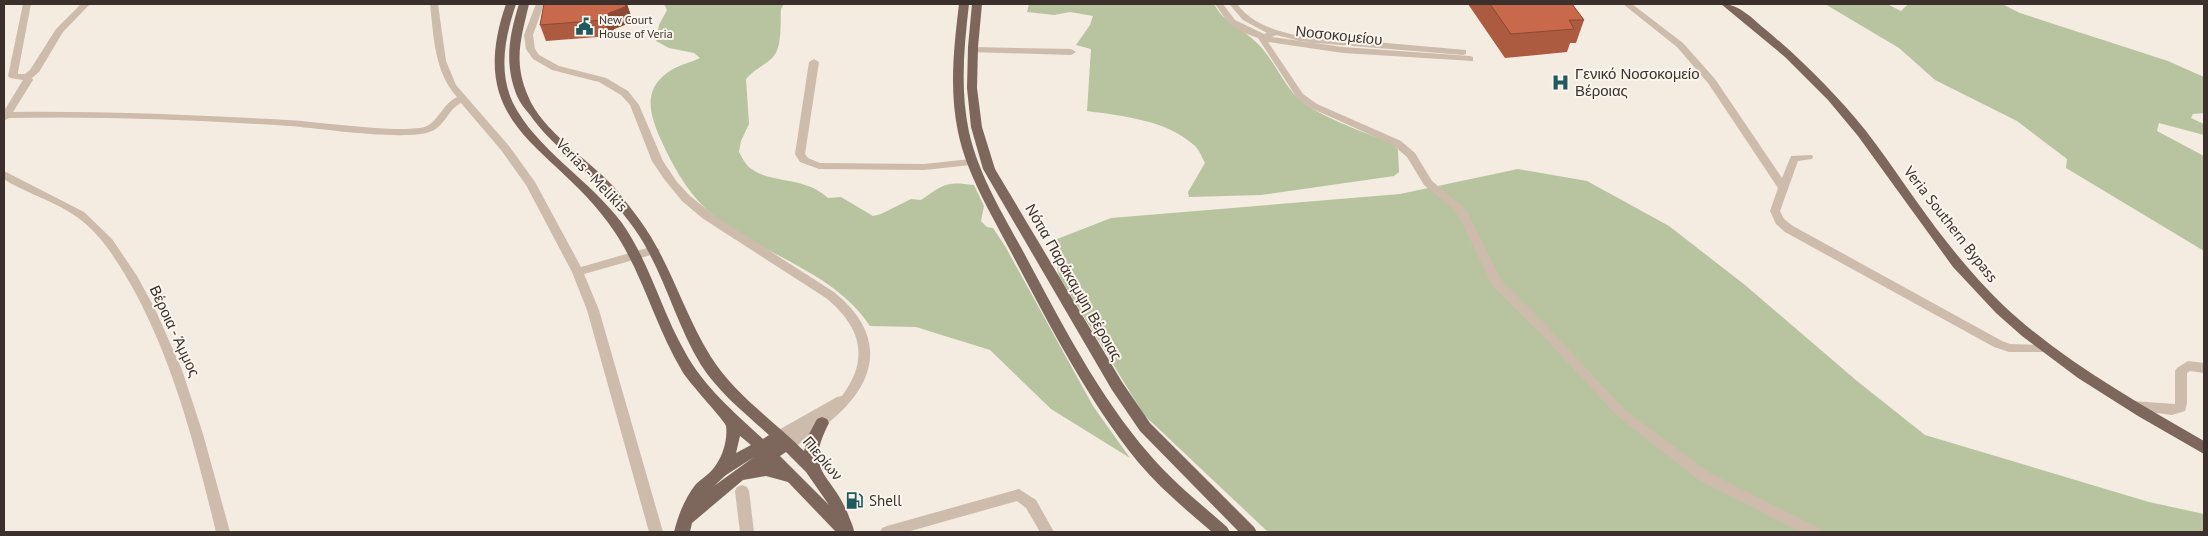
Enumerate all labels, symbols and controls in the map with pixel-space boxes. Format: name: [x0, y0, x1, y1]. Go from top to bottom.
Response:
place label: New Court House of Veria: [599, 12, 673, 41]
public building icon: New Court House of Veria: [575, 16, 595, 36]
street label: Νοσοκομείου: [1295, 21, 1383, 49]
place label: Γενικό Νοσοκομείο Βέροιας: [1575, 64, 1700, 100]
hospital icon: Γενικό Νοσοκομείο Βέροιας: [1551, 72, 1571, 92]
street label: Verias - Melikis: [552, 134, 632, 216]
street label: Veria Southern Bypass: [1899, 161, 2002, 286]
street label: Νότια Παράκαμψη Βέροιας: [1021, 200, 1127, 364]
street label: Βέροια - Άμμος: [146, 282, 204, 380]
street label: Πιερίων: [799, 432, 847, 484]
fuel station icon: Shell: [845, 490, 865, 510]
place label: Shell: [869, 491, 902, 510]

